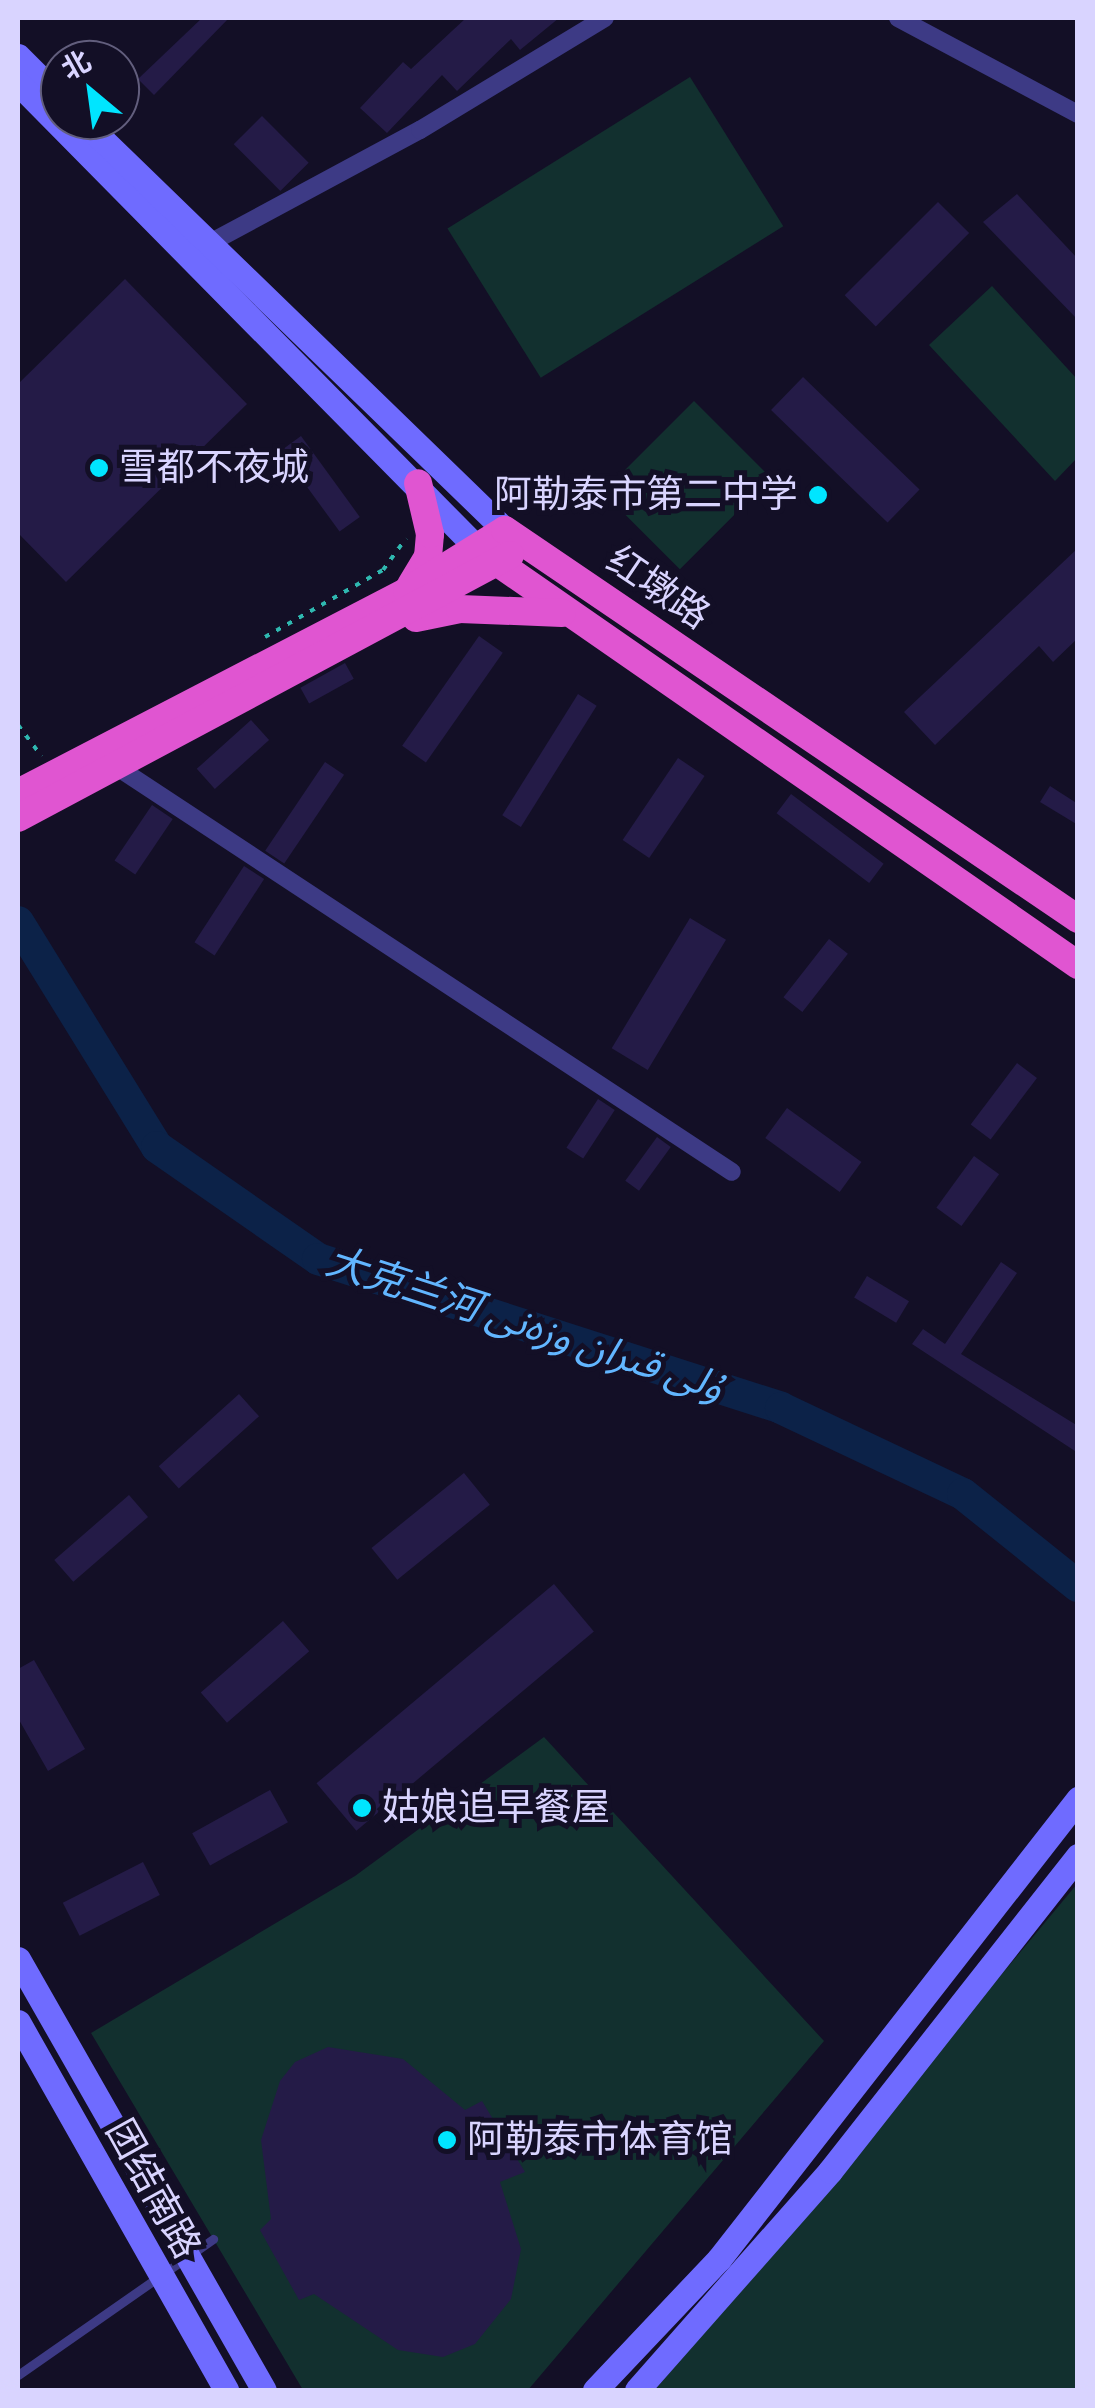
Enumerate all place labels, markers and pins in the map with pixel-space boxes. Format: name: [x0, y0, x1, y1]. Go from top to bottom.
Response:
place label: 雪都不夜城: [119, 445, 309, 491]
marker: 雪都不夜城: [88, 457, 110, 479]
place label: 阿勒泰市第二中学: [494, 472, 798, 518]
marker: 阿勒泰市第二中学: [807, 484, 829, 506]
place label: 姑娘追早餐屋: [382, 1785, 610, 1831]
marker: 姑娘追早餐屋: [351, 1797, 373, 1819]
place label: 阿勒泰市体育馆: [467, 2117, 733, 2163]
marker: 阿勒泰市体育馆: [436, 2129, 458, 2151]

